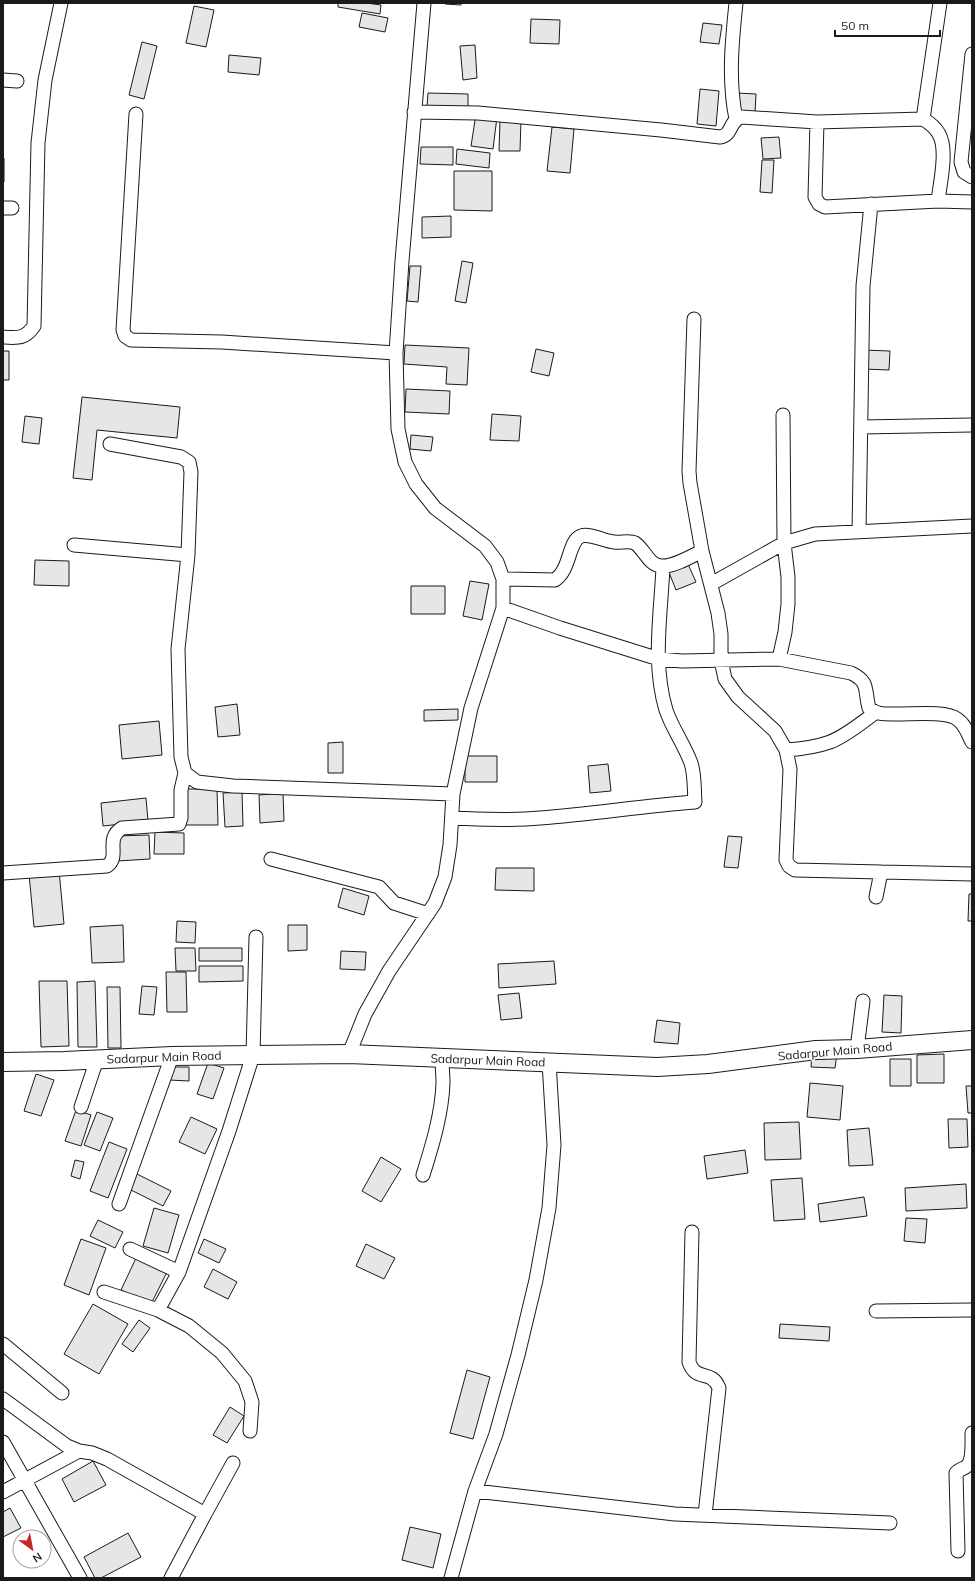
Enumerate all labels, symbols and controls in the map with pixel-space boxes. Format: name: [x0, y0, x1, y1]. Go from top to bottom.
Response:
scale bar: [835, 12, 940, 38]
text: 50 m: [841, 18, 869, 33]
street label: Sadarpur Main Road: [777, 1039, 893, 1063]
street label: Sadarpur Main Road: [106, 1047, 222, 1067]
street label: Sadarpur Main Road: [430, 1050, 546, 1070]
north arrow: [12, 1529, 52, 1569]
text: N: [30, 1549, 45, 1566]

